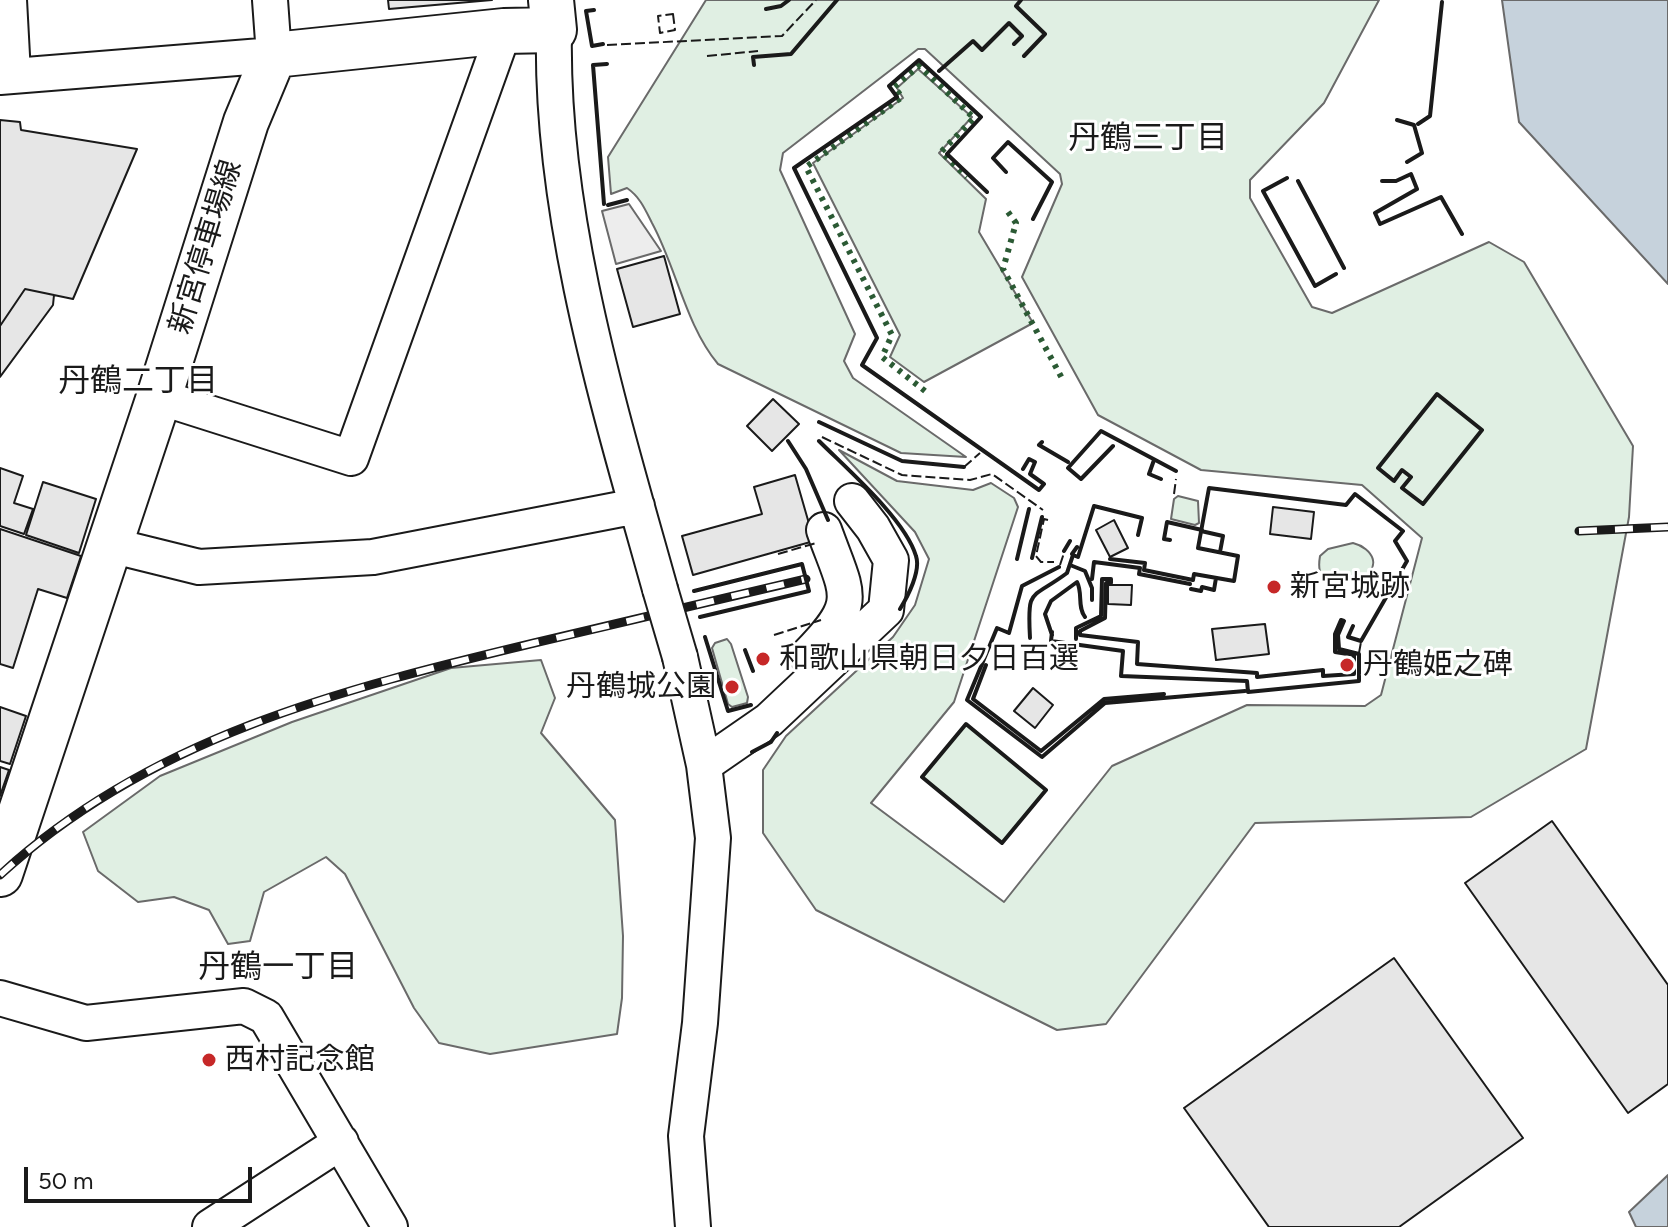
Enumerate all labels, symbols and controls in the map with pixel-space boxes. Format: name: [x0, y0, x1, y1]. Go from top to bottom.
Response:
district label: 丹鶴三丁目: [1068, 120, 1228, 158]
street label: 新宮停車場線: [162, 156, 250, 338]
district label: 丹鶴二丁目: [58, 363, 218, 401]
place label: 新宮城跡: [1290, 569, 1410, 605]
marker: 新宮城跡: [1265, 578, 1283, 596]
place label: 和歌山県朝日夕日百選: [779, 641, 1079, 677]
place label: 丹鶴姫之碑: [1363, 647, 1513, 683]
marker: 和歌山県朝日夕日百選: [754, 650, 772, 668]
marker: 丹鶴姫之碑: [1338, 656, 1356, 674]
place label: 丹鶴城公園: [566, 669, 716, 705]
marker: 丹鶴城公園: [723, 678, 741, 696]
district label: 丹鶴一丁目: [198, 949, 358, 987]
place label: 西村記念館: [225, 1042, 375, 1078]
marker: 西村記念館: [200, 1051, 218, 1069]
scale bar: [28, 1151, 256, 1201]
text: 50 m: [38, 1166, 94, 1195]

